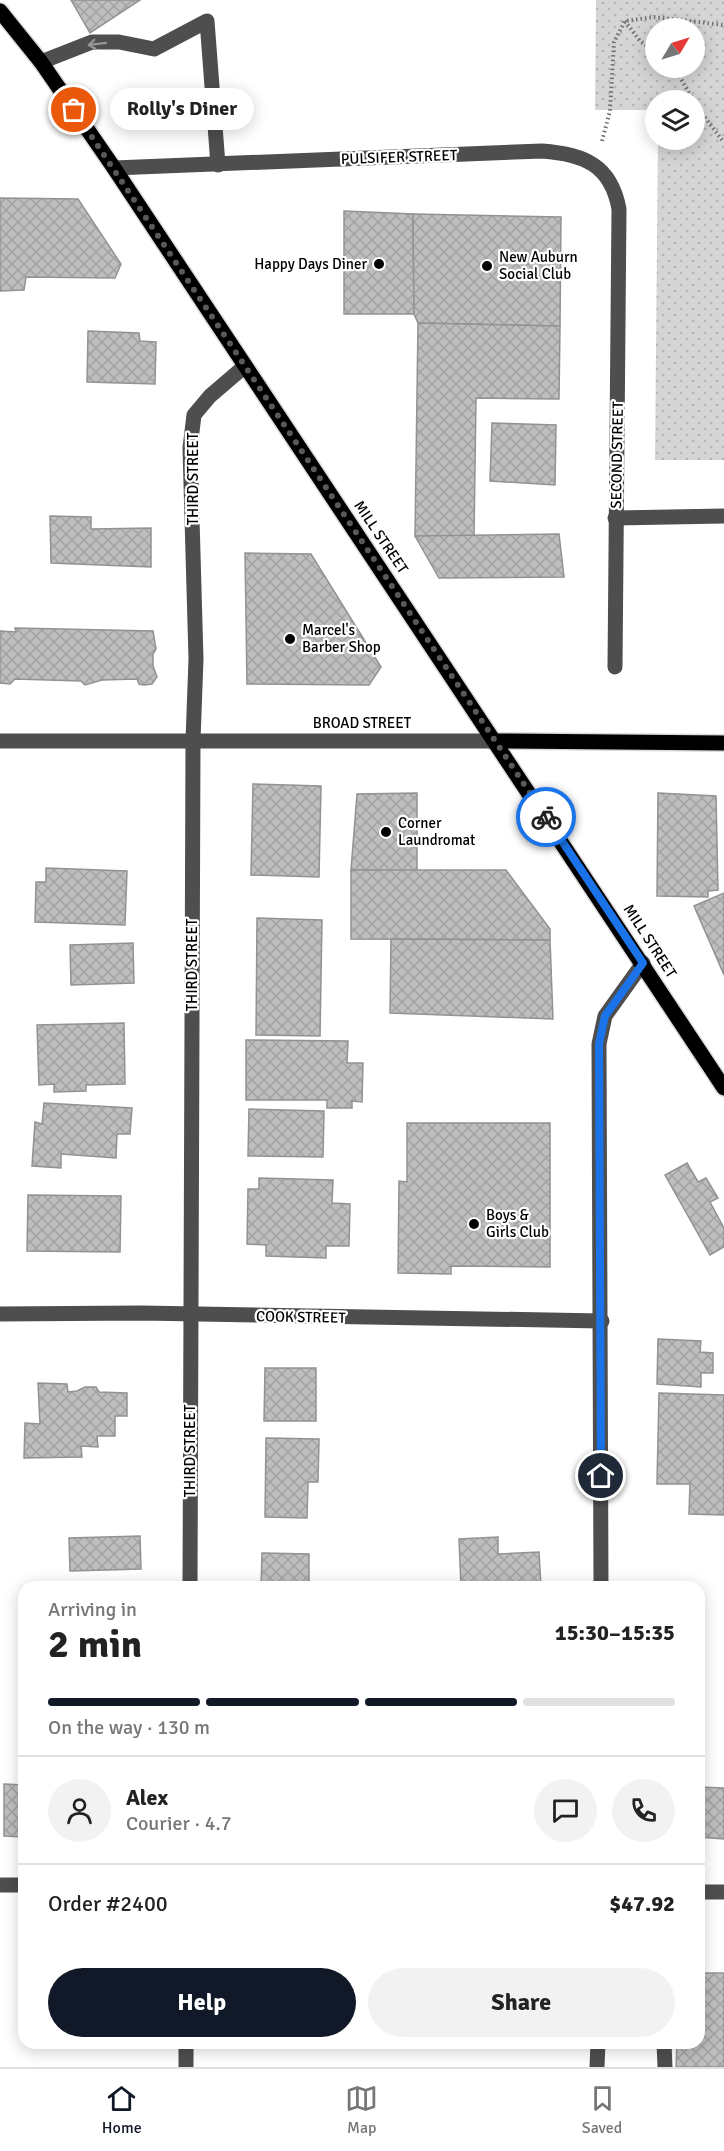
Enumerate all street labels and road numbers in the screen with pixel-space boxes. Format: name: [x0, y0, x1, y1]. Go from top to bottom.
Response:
street label: PULSIFER STREET: [341, 146, 458, 168]
street label: SECOND STREET: [607, 401, 627, 509]
street label: THIRD STREET: [184, 432, 202, 525]
street label: MILL STREET: [350, 497, 412, 577]
street label: BROAD STREET: [313, 714, 412, 732]
street label: MILL STREET: [620, 901, 681, 982]
street label: THIRD STREET: [183, 918, 201, 1011]
street label: COOK STREET: [256, 1307, 347, 1327]
street label: THIRD STREET: [181, 1404, 199, 1497]

